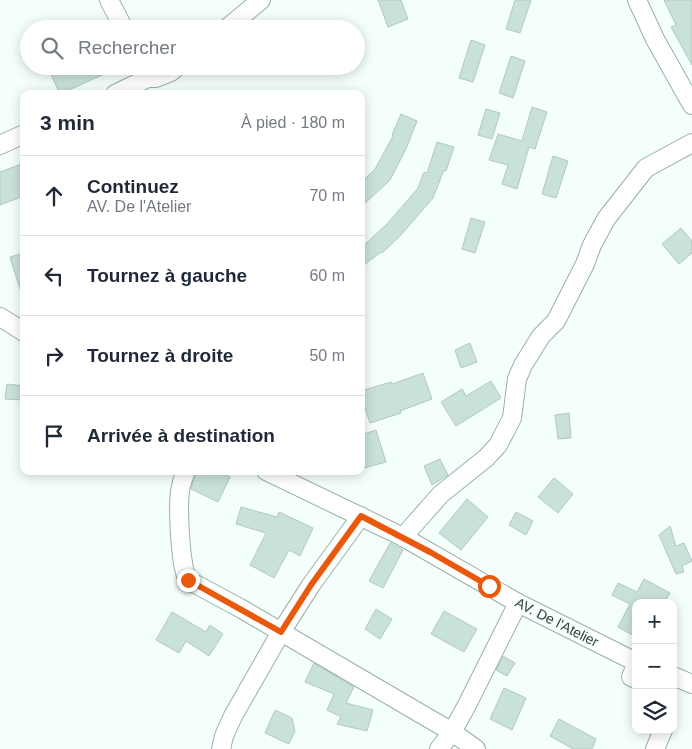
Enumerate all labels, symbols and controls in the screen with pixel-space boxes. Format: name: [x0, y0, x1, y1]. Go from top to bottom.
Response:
search box: [20, 20, 365, 75]
icon: search: [38, 34, 66, 62]
text: Rechercher: [78, 37, 176, 58]
text: 3 min: [40, 111, 95, 134]
text: À pied · 180 m: [241, 114, 345, 131]
text: Continuez: [87, 176, 179, 197]
icon: ahead: [40, 182, 68, 210]
text: 70 m: [309, 187, 345, 204]
text: AV. De l'Atelier: [87, 198, 191, 215]
icon: left: [40, 262, 68, 290]
text: Tournez à gauche: [87, 265, 247, 286]
text: 60 m: [309, 267, 345, 284]
icon: right: [40, 342, 68, 370]
text: Tournez à droite: [87, 345, 233, 366]
text: 50 m: [309, 347, 345, 364]
icon: arrive: [40, 422, 68, 450]
text: Arrivée à destination: [87, 425, 275, 446]
route end: [177, 569, 200, 592]
route start: [478, 575, 501, 598]
street label: AV. De l'Atelier: [513, 594, 602, 650]
map controls: [632, 599, 677, 734]
button: +: [632, 599, 677, 644]
button: −: [632, 644, 677, 689]
button: layers: [632, 689, 677, 734]

